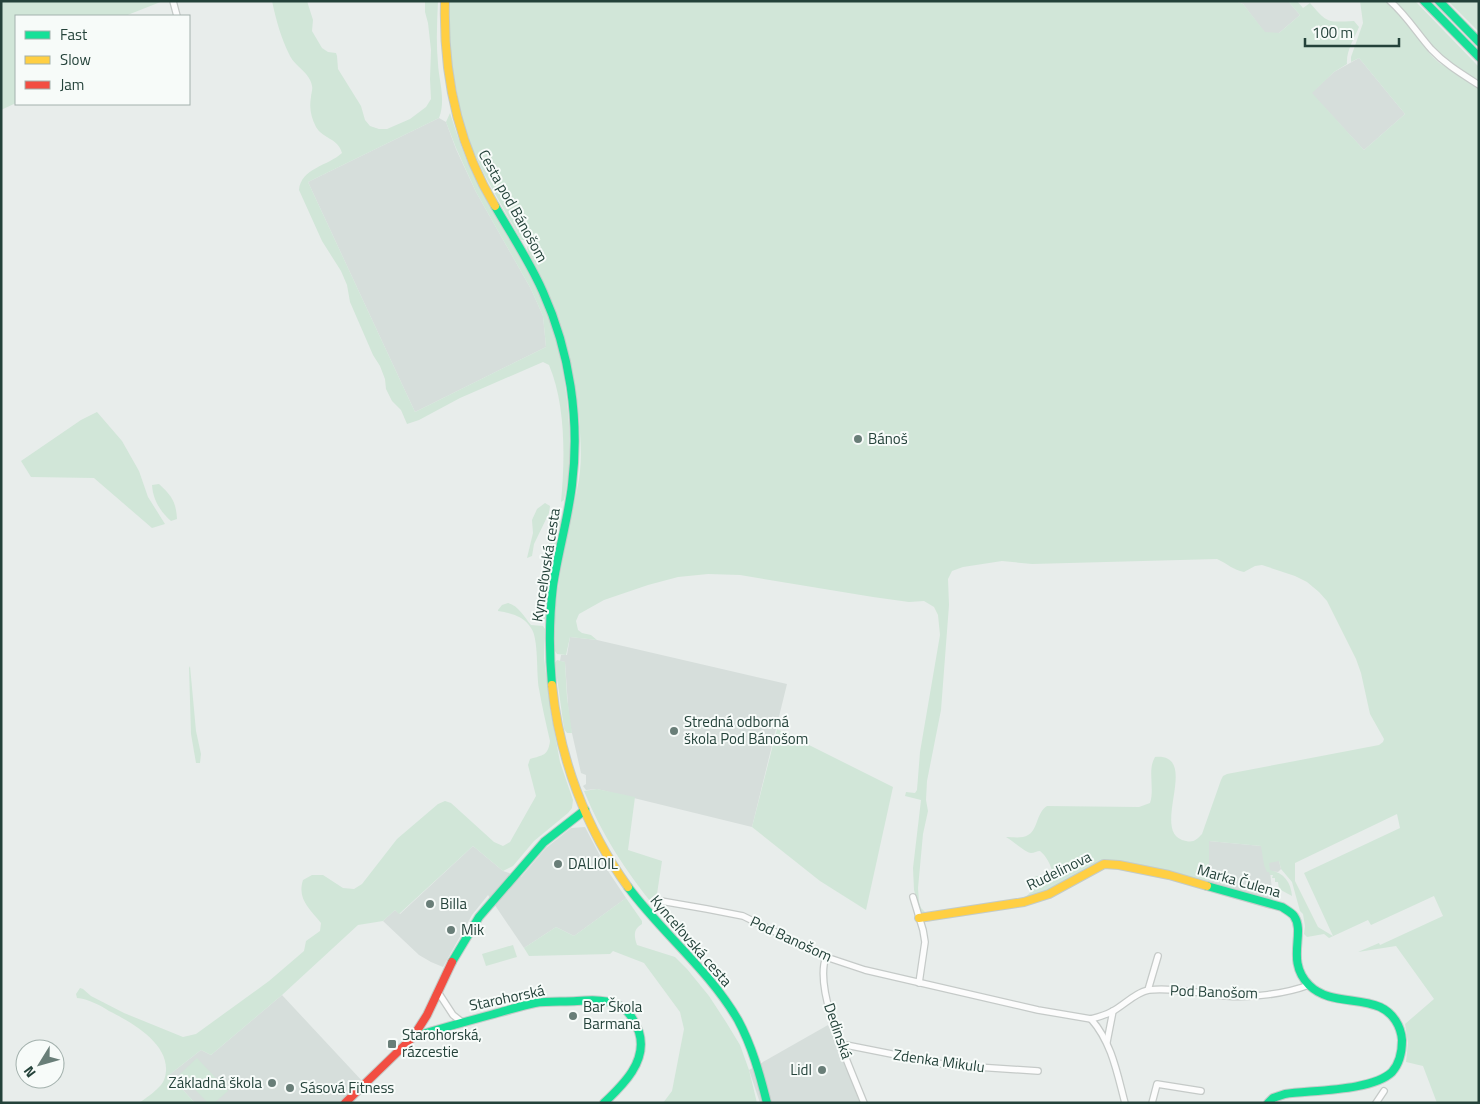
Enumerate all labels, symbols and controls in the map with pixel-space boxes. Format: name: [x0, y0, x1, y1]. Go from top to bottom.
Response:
legend: [15, 15, 190, 105]
scale bar: [1305, 15, 1399, 47]
text: 100 m: [1312, 21, 1353, 44]
text: Fast: [60, 23, 88, 46]
text: Slow: [60, 48, 91, 71]
text: Jam: [60, 73, 84, 96]
street label: Cesta pod Bánošom: [473, 145, 554, 266]
place label: Bánoš: [868, 427, 908, 450]
marker: Bánoš: [852, 433, 864, 445]
street label: Kynceľovská cesta: [525, 506, 566, 624]
place label: Stredná odborná škola Pod Bánošom: [684, 710, 808, 750]
marker: Stredná odborná škola Pod Bánošom: [668, 725, 680, 737]
street label: Rudelinova: [1022, 845, 1096, 896]
place label: DALIOIL: [568, 852, 618, 875]
marker: DALIOIL: [552, 858, 564, 870]
street label: Marka Čulena: [1195, 858, 1284, 904]
street label: Kynceľovská cesta: [645, 890, 738, 992]
place label: Billa: [440, 892, 467, 915]
marker: Billa: [424, 898, 436, 910]
street label: Pod Banošom: [746, 909, 836, 968]
place label: Mik: [461, 918, 484, 941]
marker: Mik: [445, 924, 457, 936]
street label: Starohorská: [467, 978, 547, 1017]
street label: Pod Banošom: [1170, 978, 1258, 1005]
place label: Bar Škola Barmana: [583, 995, 643, 1035]
street label: Dedinská: [818, 1000, 859, 1063]
marker: Bar Škola Barmana: [567, 1010, 579, 1022]
place label: Starohorská, rázcestie: [402, 1023, 482, 1063]
marker: Starohorská, rázcestie: [386, 1038, 398, 1050]
north arrow: [15, 1039, 65, 1089]
street label: Zdenka Mikulu: [892, 1043, 986, 1078]
place label: Lidl: [790, 1058, 812, 1081]
text: N: [18, 1062, 41, 1082]
marker: Lidl: [816, 1064, 828, 1076]
place label: Základná škola: [169, 1071, 262, 1094]
place label: Sásová Fitness: [300, 1076, 394, 1099]
marker: Základná škola: [266, 1077, 278, 1089]
marker: Sásová Fitness: [284, 1082, 296, 1094]

